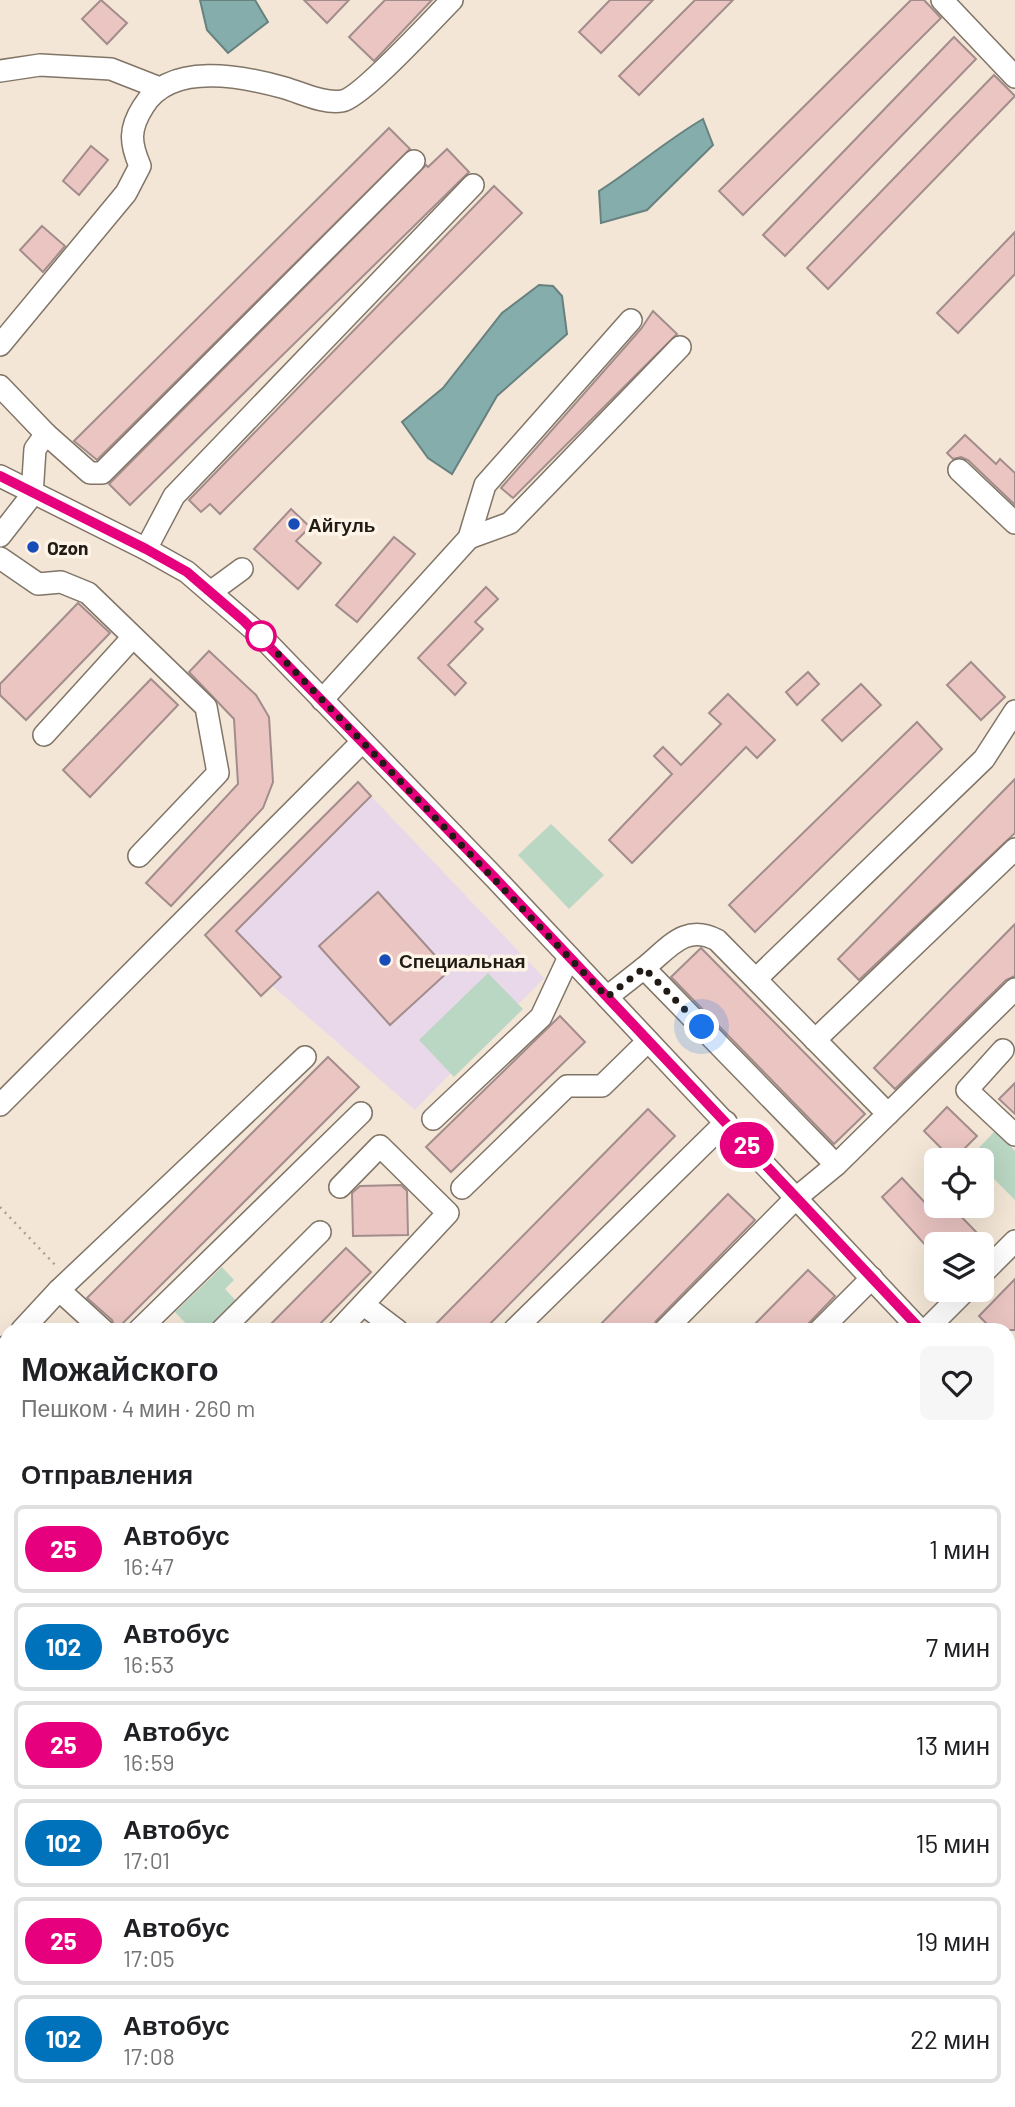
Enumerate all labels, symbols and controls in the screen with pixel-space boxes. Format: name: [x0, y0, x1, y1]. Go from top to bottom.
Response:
place label: Айгуль: [308, 513, 375, 536]
marker: Айгуль: [286, 516, 302, 532]
place label: Ozon: [47, 536, 89, 559]
marker: Ozon: [25, 539, 41, 555]
unlabelled marker: [246, 621, 276, 651]
place label: Специальная: [399, 949, 526, 972]
marker: Специальная: [377, 952, 393, 968]
your location: [684, 1009, 719, 1044]
line badge: 25: [716, 1122, 778, 1168]
text: 25: [734, 1130, 760, 1159]
map controls: [924, 1148, 994, 1302]
button: locate: [924, 1148, 994, 1218]
button: layers: [924, 1232, 994, 1302]
button: heart: [920, 1346, 994, 1420]
text: Можайского: [21, 1348, 219, 1388]
text: Пешком · 4 мин · 260 m: [21, 1394, 255, 1422]
text: Отправления: [21, 1458, 193, 1489]
text: Автобус: [123, 1519, 230, 1550]
text: 1 мин: [929, 1533, 990, 1564]
text: 25: [50, 1534, 77, 1563]
text: 16:47: [123, 1552, 174, 1580]
text: Автобус: [123, 1617, 230, 1648]
text: 7 мин: [926, 1631, 990, 1662]
text: 102: [46, 1632, 81, 1661]
text: 16:53: [123, 1650, 174, 1678]
text: Автобус: [123, 1715, 230, 1746]
text: 13 мин: [916, 1729, 990, 1760]
text: 25: [50, 1730, 77, 1759]
text: 16:59: [123, 1748, 175, 1776]
text: Автобус: [123, 1813, 230, 1844]
text: 15 мин: [916, 1827, 990, 1858]
text: 102: [46, 1828, 81, 1857]
text: 17:01: [123, 1846, 170, 1874]
text: Автобус: [123, 1911, 230, 1942]
text: 19 мин: [915, 1925, 990, 1956]
text: 25: [50, 1926, 77, 1955]
text: 17:05: [123, 1944, 175, 1972]
text: Автобус: [123, 2009, 230, 2040]
text: 22 мин: [910, 2023, 990, 2054]
text: 102: [46, 2024, 81, 2053]
text: 17:08: [123, 2042, 175, 2070]

